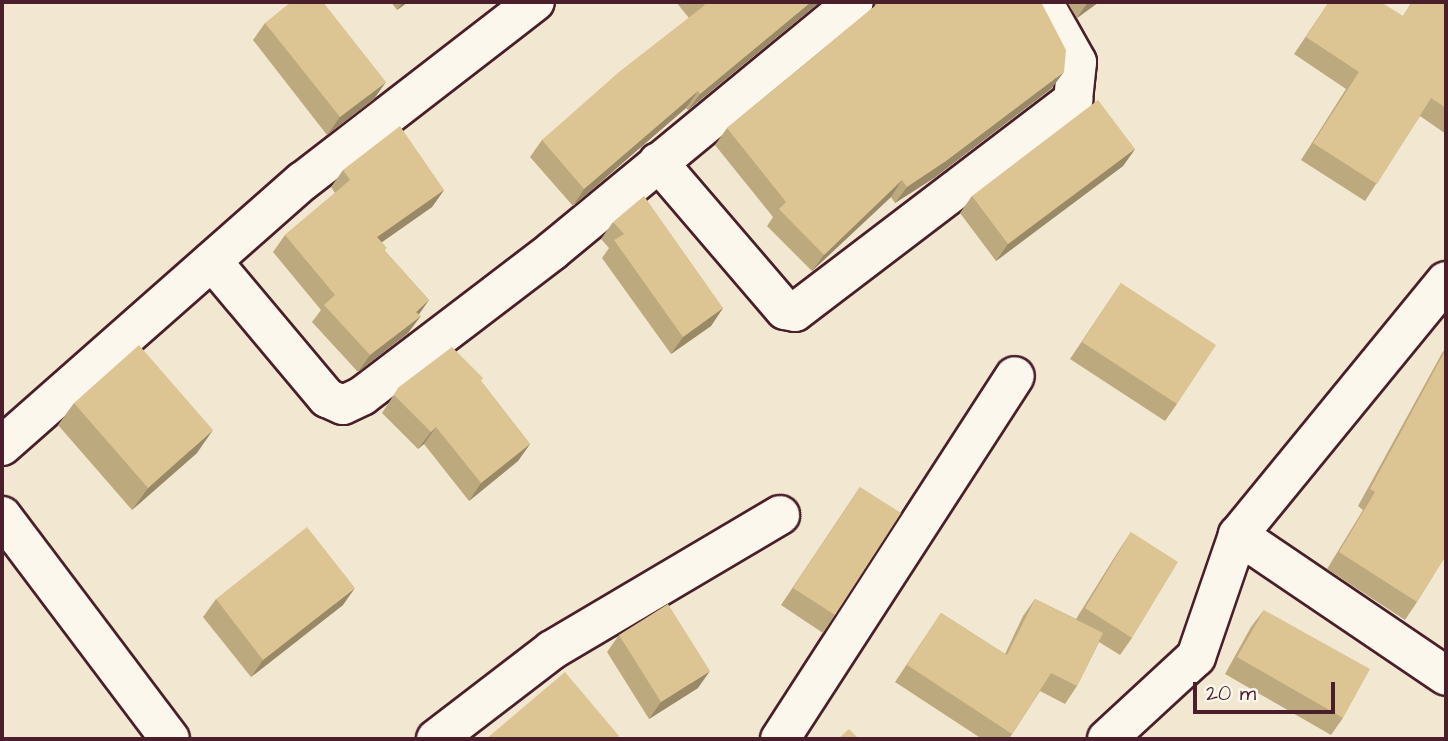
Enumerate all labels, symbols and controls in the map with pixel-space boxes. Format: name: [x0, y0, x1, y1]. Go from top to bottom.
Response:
scale bar: [1196, 668, 1338, 712]
text: 20 m: [1206, 679, 1256, 708]

